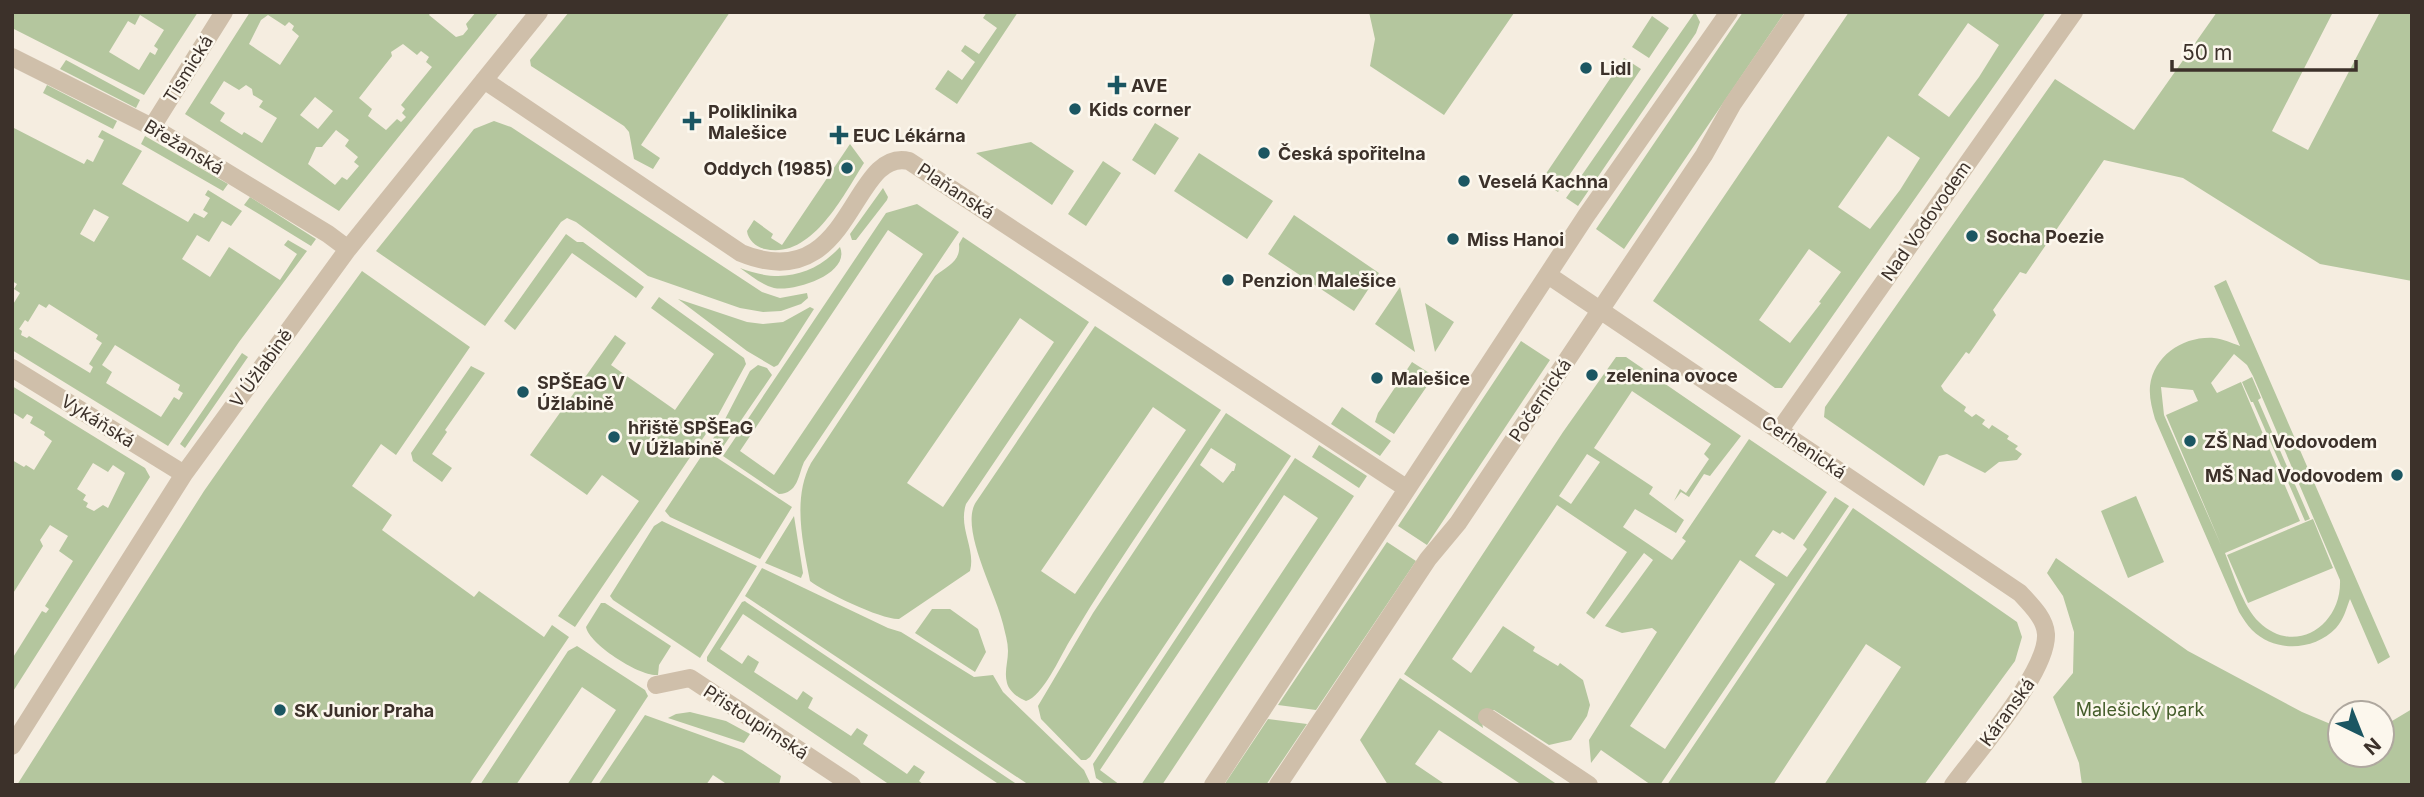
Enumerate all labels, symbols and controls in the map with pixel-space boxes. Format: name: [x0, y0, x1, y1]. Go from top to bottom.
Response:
scale bar: [2172, 28, 2356, 72]
street label: Tismická: [159, 31, 217, 107]
text: 50 m: [2182, 40, 2232, 65]
place label: Lidl: [1600, 58, 1631, 79]
marker: Lidl: [1578, 60, 1594, 76]
place label: AVE: [1131, 75, 1167, 96]
marker: AVE: [1109, 77, 1125, 93]
place label: Kids corner: [1089, 99, 1191, 120]
place label: Poliklinika Malešice: [708, 101, 797, 143]
marker: Kids corner: [1067, 101, 1083, 117]
marker: Poliklinika Malešice: [682, 111, 702, 131]
street label: Břežanská: [141, 115, 227, 179]
place label: EUC Lékárna: [853, 125, 966, 146]
marker: EUC Lékárna: [831, 127, 847, 143]
place label: Česká spořitelna: [1278, 143, 1426, 164]
marker: Česká spořitelna: [1256, 145, 1272, 161]
street label: Nad Vodovodem: [1877, 157, 1975, 285]
place label: Oddych (1985): [703, 158, 833, 179]
street label: Plaňanská: [914, 159, 998, 223]
marker: Oddych (1985): [839, 160, 855, 176]
place label: Veselá Kachna: [1478, 171, 1608, 192]
marker: Veselá Kachna: [1456, 173, 1472, 189]
place label: Socha Poezie: [1986, 226, 2104, 247]
marker: Socha Poezie: [1964, 228, 1980, 244]
place label: Miss Hanoi: [1467, 229, 1564, 250]
marker: Miss Hanoi: [1445, 231, 1461, 247]
place label: Penzion Malešice: [1242, 270, 1397, 291]
marker: Penzion Malešice: [1220, 272, 1236, 288]
street label: V Úžlabině: [225, 324, 296, 411]
street label: Počernická: [1505, 355, 1575, 445]
place label: zelenina ovoce: [1606, 365, 1738, 386]
marker: zelenina ovoce: [1584, 367, 1600, 383]
place label: Malešice: [1391, 368, 1470, 389]
marker: Malešice: [1369, 370, 1385, 386]
place label: SPŠEaG V Úžlabině: [537, 372, 625, 414]
marker: SPŠEaG V Úžlabině: [515, 384, 531, 400]
street label: Vykáňská: [57, 390, 139, 452]
street label: Cerhenická: [1758, 411, 1850, 483]
place label: hřiště SPŠEaG V Úžlabině: [628, 417, 753, 459]
marker: hřiště SPŠEaG V Úžlabině: [606, 429, 622, 445]
place label: ZŠ Nad Vodovodem: [2204, 431, 2377, 452]
marker: ZŠ Nad Vodovodem: [2182, 433, 2198, 449]
place label: MŠ Nad Vodovodem: [2205, 465, 2383, 486]
marker: MŠ Nad Vodovodem: [2389, 467, 2405, 483]
street label: Káranská: [1975, 674, 2039, 750]
street label: Přistoupimská: [700, 680, 812, 764]
park label: Malešický park: [2076, 699, 2204, 720]
north arrow: [2326, 699, 2396, 769]
place label: SK Junior Praha: [294, 700, 434, 721]
marker: SK Junior Praha: [272, 702, 288, 718]
text: N: [2359, 733, 2385, 759]

